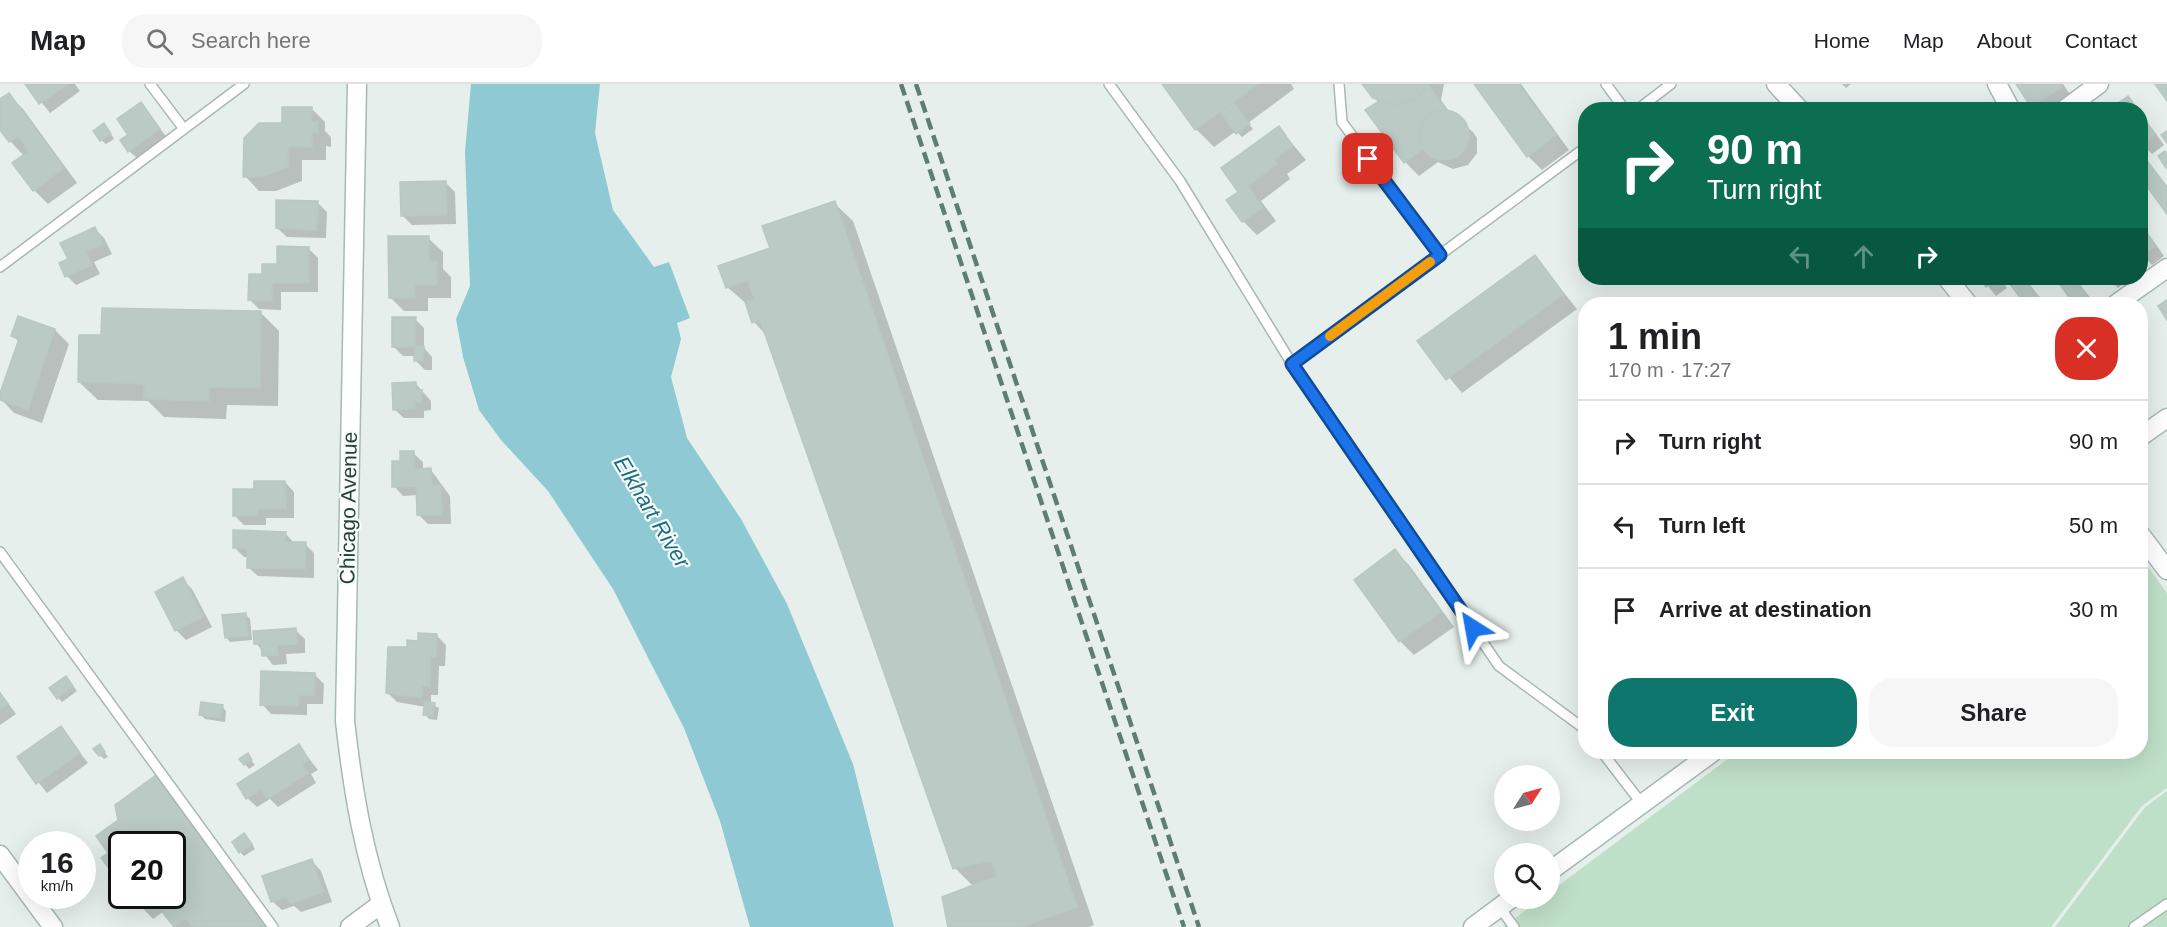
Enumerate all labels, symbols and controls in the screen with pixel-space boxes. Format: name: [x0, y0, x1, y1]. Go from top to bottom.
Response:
search box: [122, 14, 542, 68]
text: Map: [30, 25, 86, 56]
icon: search: [143, 25, 176, 58]
text: Search here: [191, 28, 311, 53]
text: Home: [1814, 29, 1870, 52]
text: Map: [1903, 29, 1944, 52]
text: About: [1977, 29, 2032, 52]
text: Contact: [2065, 29, 2137, 52]
icon: right: [1608, 126, 1686, 204]
text: 90 m: [1707, 126, 1803, 173]
pin: [1342, 133, 1393, 184]
icon: arrive: [1351, 142, 1384, 175]
text: Turn right: [1707, 175, 1822, 205]
icon: left: [1784, 240, 1817, 273]
icon: ahead: [1847, 240, 1880, 273]
icon: right: [1910, 240, 1943, 273]
text: 1 min: [1608, 316, 1702, 357]
button: close: [2055, 317, 2118, 380]
text: 170 m · 17:27: [1608, 359, 1731, 381]
icon: right: [1608, 426, 1641, 459]
text: Turn right: [1659, 429, 1761, 454]
text: 90 m: [2069, 429, 2118, 454]
street label: Chicago Avenue: [335, 432, 361, 584]
water label: Elkhart River: [609, 452, 696, 574]
icon: left: [1608, 510, 1641, 543]
text: Turn left: [1659, 513, 1745, 538]
text: 50 m: [2069, 513, 2118, 538]
icon: arrive: [1608, 594, 1641, 627]
position arrow: [1441, 596, 1505, 660]
text: Arrive at destination: [1659, 597, 1872, 622]
text: 30 m: [2069, 597, 2118, 622]
button: Exit: [1608, 678, 1857, 747]
button: Share: [1869, 678, 2118, 747]
north arrow: [1494, 765, 1560, 831]
map controls: [1494, 765, 1560, 909]
speed limit sign: 20: [108, 831, 186, 909]
button: search: [1494, 843, 1560, 909]
text: 16: [40, 846, 74, 879]
text: km/h: [41, 877, 73, 894]

